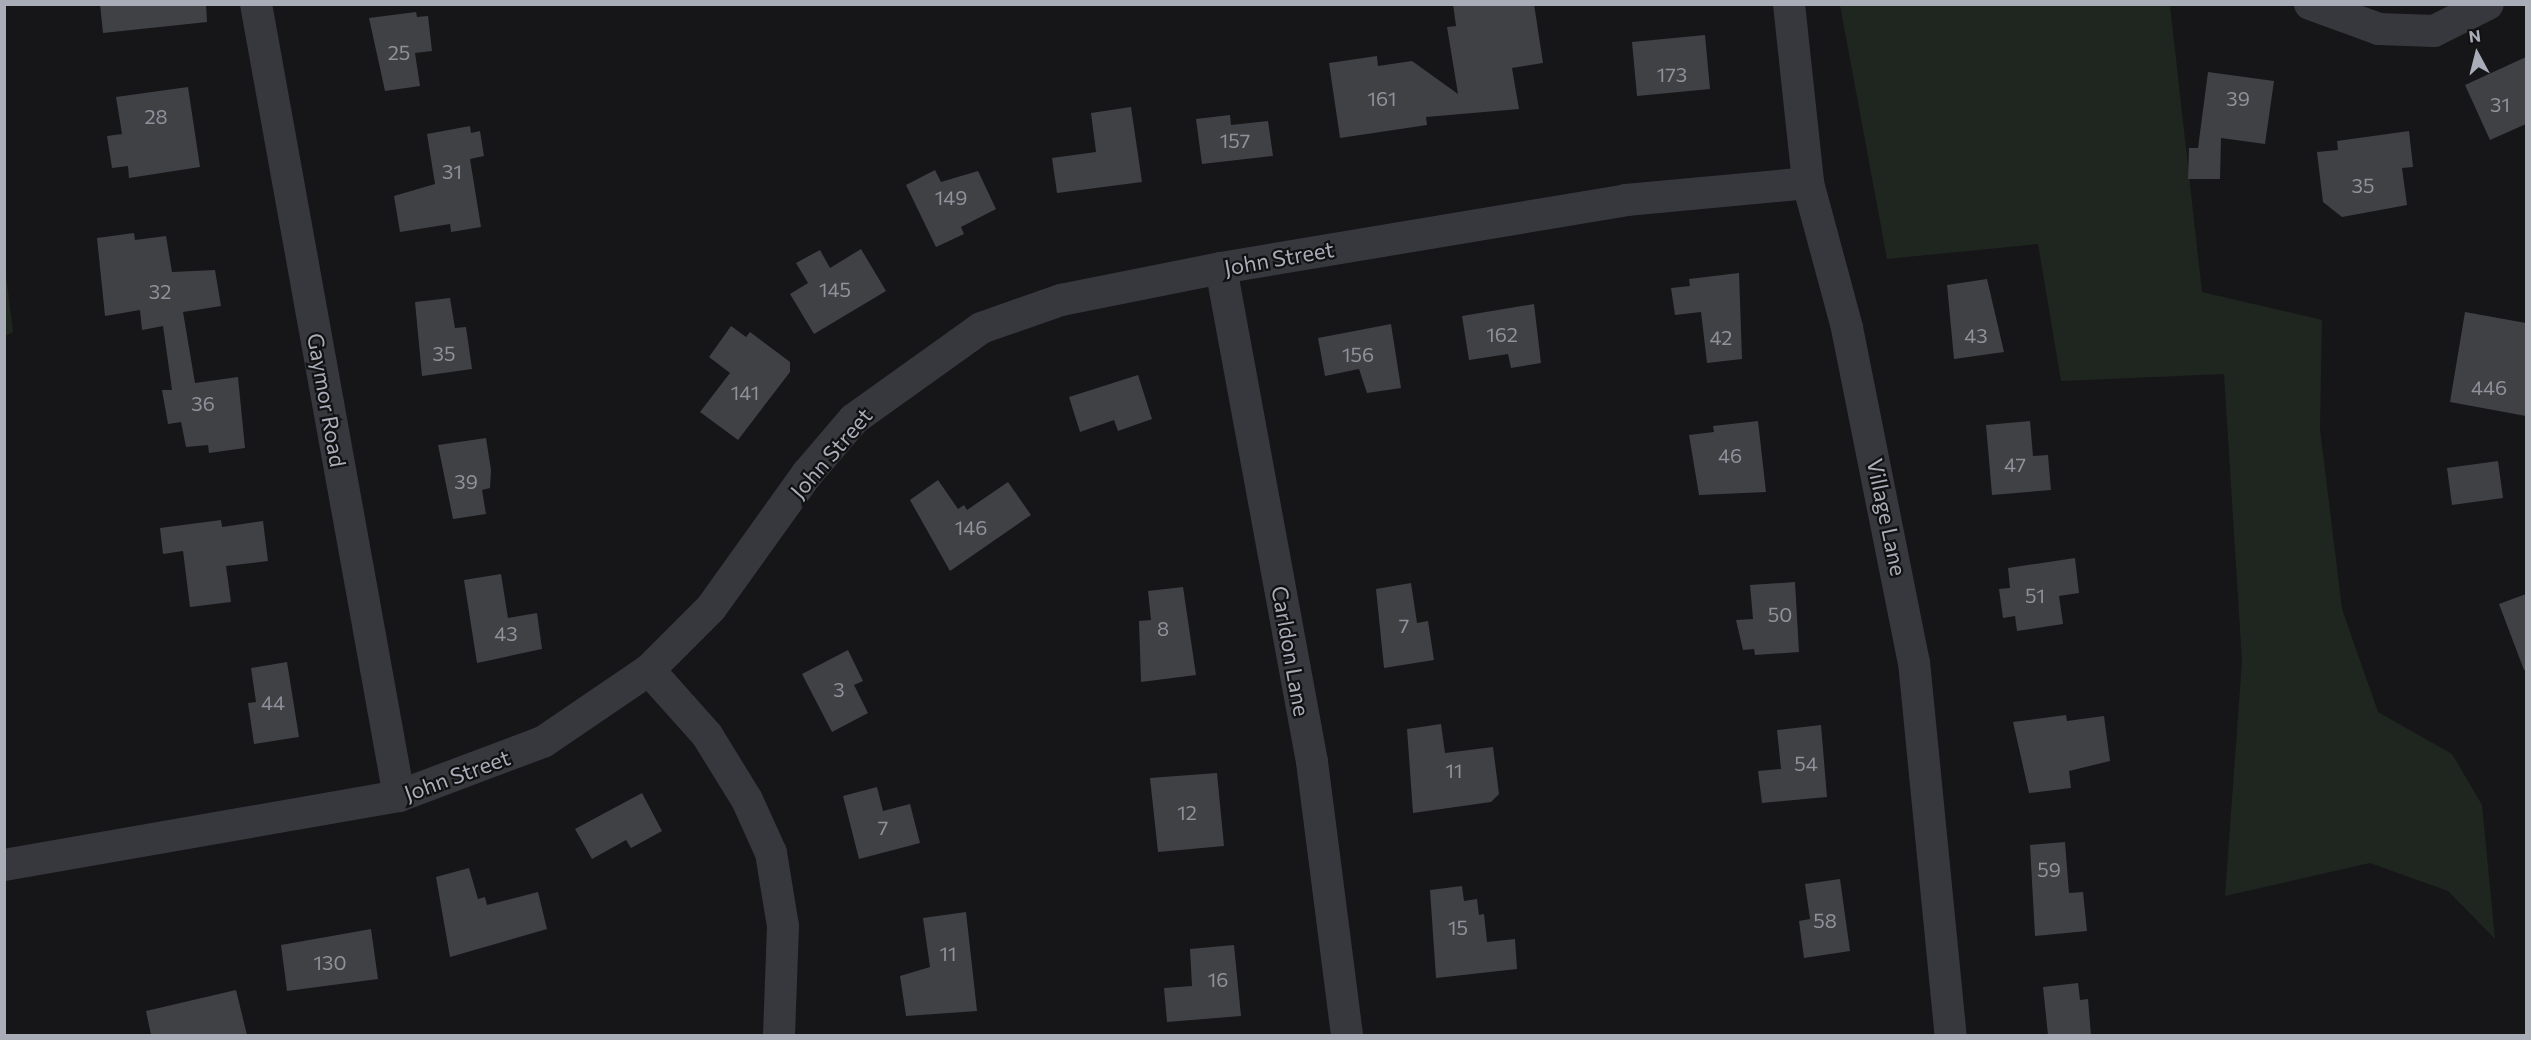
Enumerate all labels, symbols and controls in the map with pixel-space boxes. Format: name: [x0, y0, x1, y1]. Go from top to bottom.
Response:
north arrow: [2447, 24, 2507, 84]
text: N: [2468, 25, 2482, 46]
house number: 25: [388, 40, 410, 64]
house number: 173: [1657, 62, 1687, 86]
house number: 161: [1367, 86, 1397, 110]
house number: 39: [2226, 86, 2250, 110]
house number: 31: [2490, 92, 2510, 116]
house number: 28: [144, 104, 168, 128]
house number: 157: [1220, 128, 1250, 152]
house number: 31: [442, 159, 462, 183]
house number: 35: [2352, 173, 2374, 197]
house number: 149: [935, 185, 967, 209]
street label: John Street: [1222, 235, 1336, 281]
house number: 145: [819, 277, 851, 301]
house number: 32: [149, 279, 171, 303]
house number: 162: [1486, 322, 1518, 346]
house number: 43: [1964, 323, 1988, 347]
house number: 42: [1710, 325, 1732, 349]
street label: Gaymor Road: [302, 331, 352, 469]
house number: 35: [433, 341, 455, 365]
house number: 156: [1342, 342, 1374, 366]
house number: 446: [2471, 375, 2507, 399]
house number: 141: [731, 380, 759, 404]
house number: 36: [191, 391, 215, 415]
street label: John Street: [785, 402, 877, 504]
house number: 46: [1718, 443, 1742, 467]
house number: 47: [2004, 452, 2026, 476]
street label: Village Lane: [1862, 456, 1912, 578]
house number: 39: [454, 469, 478, 493]
house number: 146: [955, 515, 987, 539]
house number: 51: [2025, 583, 2045, 607]
street label: Carldon Lane: [1267, 584, 1315, 718]
house number: 50: [1768, 602, 1792, 626]
house number: 7: [1399, 613, 1409, 637]
house number: 8: [1157, 616, 1169, 640]
house number: 43: [494, 621, 518, 645]
house number: 3: [833, 677, 845, 701]
house number: 44: [261, 690, 285, 714]
street label: John Street: [400, 744, 514, 806]
house number: 54: [1794, 751, 1818, 775]
house number: 11: [1445, 758, 1463, 782]
house number: 12: [1177, 800, 1197, 824]
house number: 7: [878, 815, 888, 839]
house number: 59: [2037, 857, 2061, 881]
house number: 58: [1813, 908, 1837, 932]
house number: 15: [1448, 915, 1468, 939]
house number: 11: [939, 941, 957, 965]
house number: 130: [313, 950, 347, 974]
house number: 16: [1208, 967, 1228, 991]

